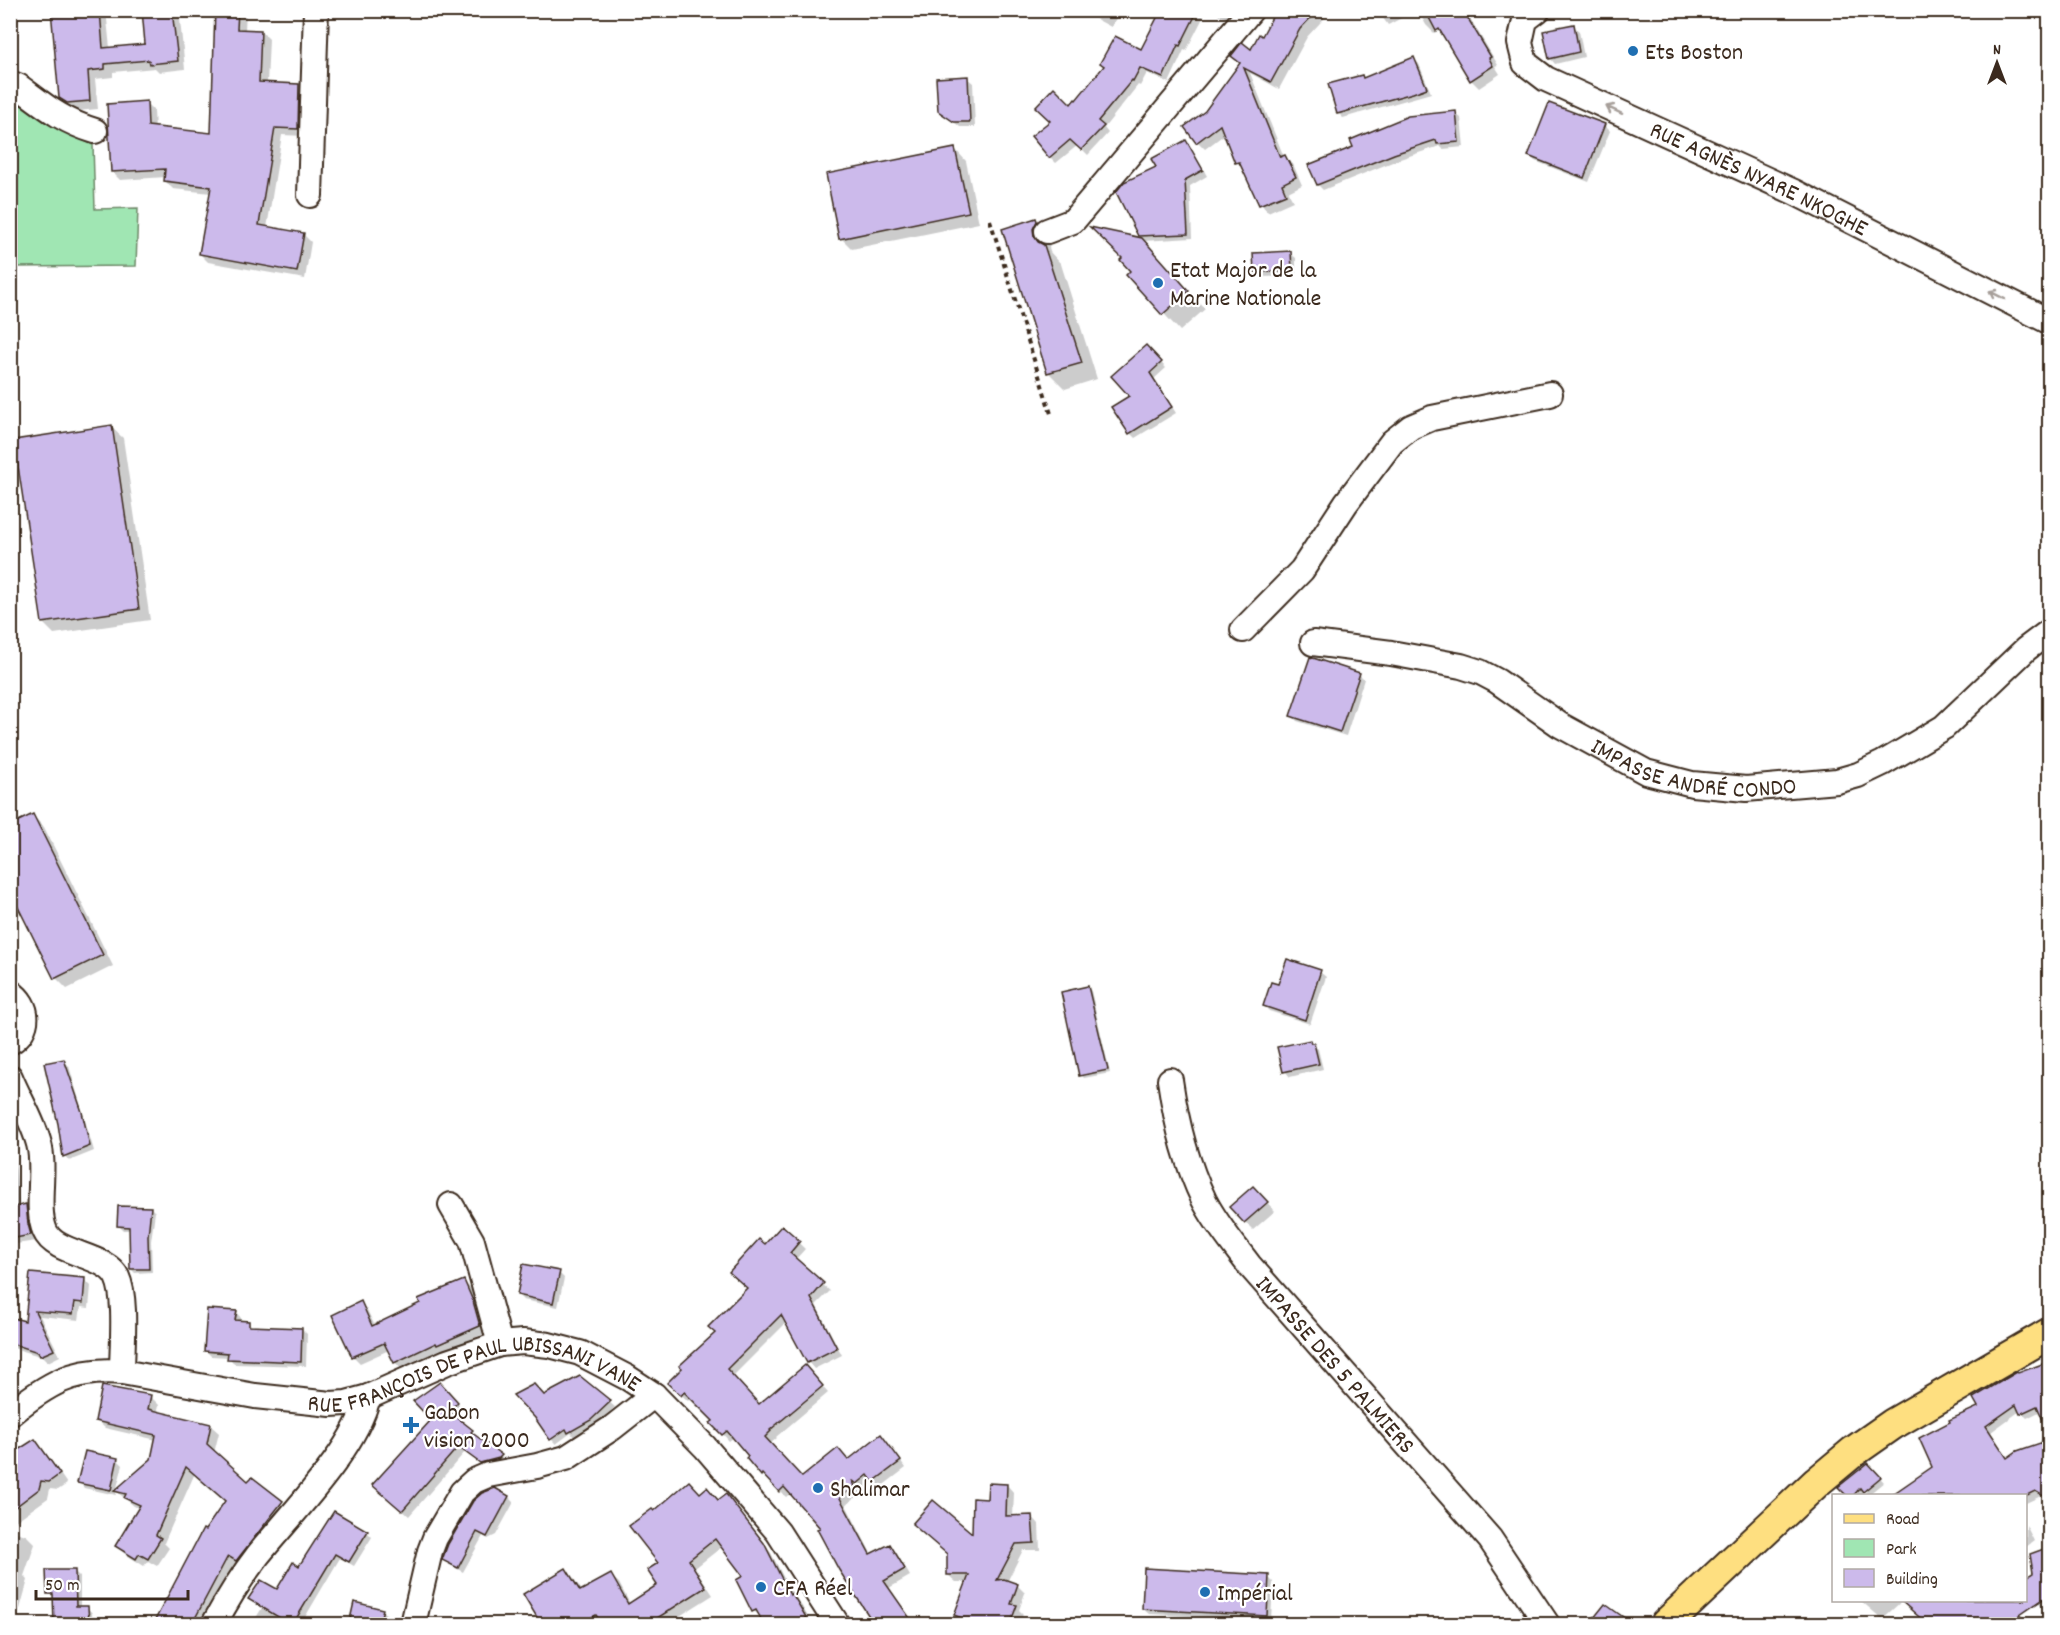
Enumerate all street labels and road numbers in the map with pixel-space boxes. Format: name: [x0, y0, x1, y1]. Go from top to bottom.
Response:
street label: RUE AGNÈS NYARE NKOGHE: [1643, 114, 1873, 247]
street label: IMPASSE ANDRÉ CONDO: [1584, 731, 1798, 809]
street label: IMPASSE DES 5 PALMIERS: [1246, 1269, 1422, 1463]
street label: RUE FRANÇOIS DE PAUL UBISSANI VANE: [297, 1379, 649, 1413]

